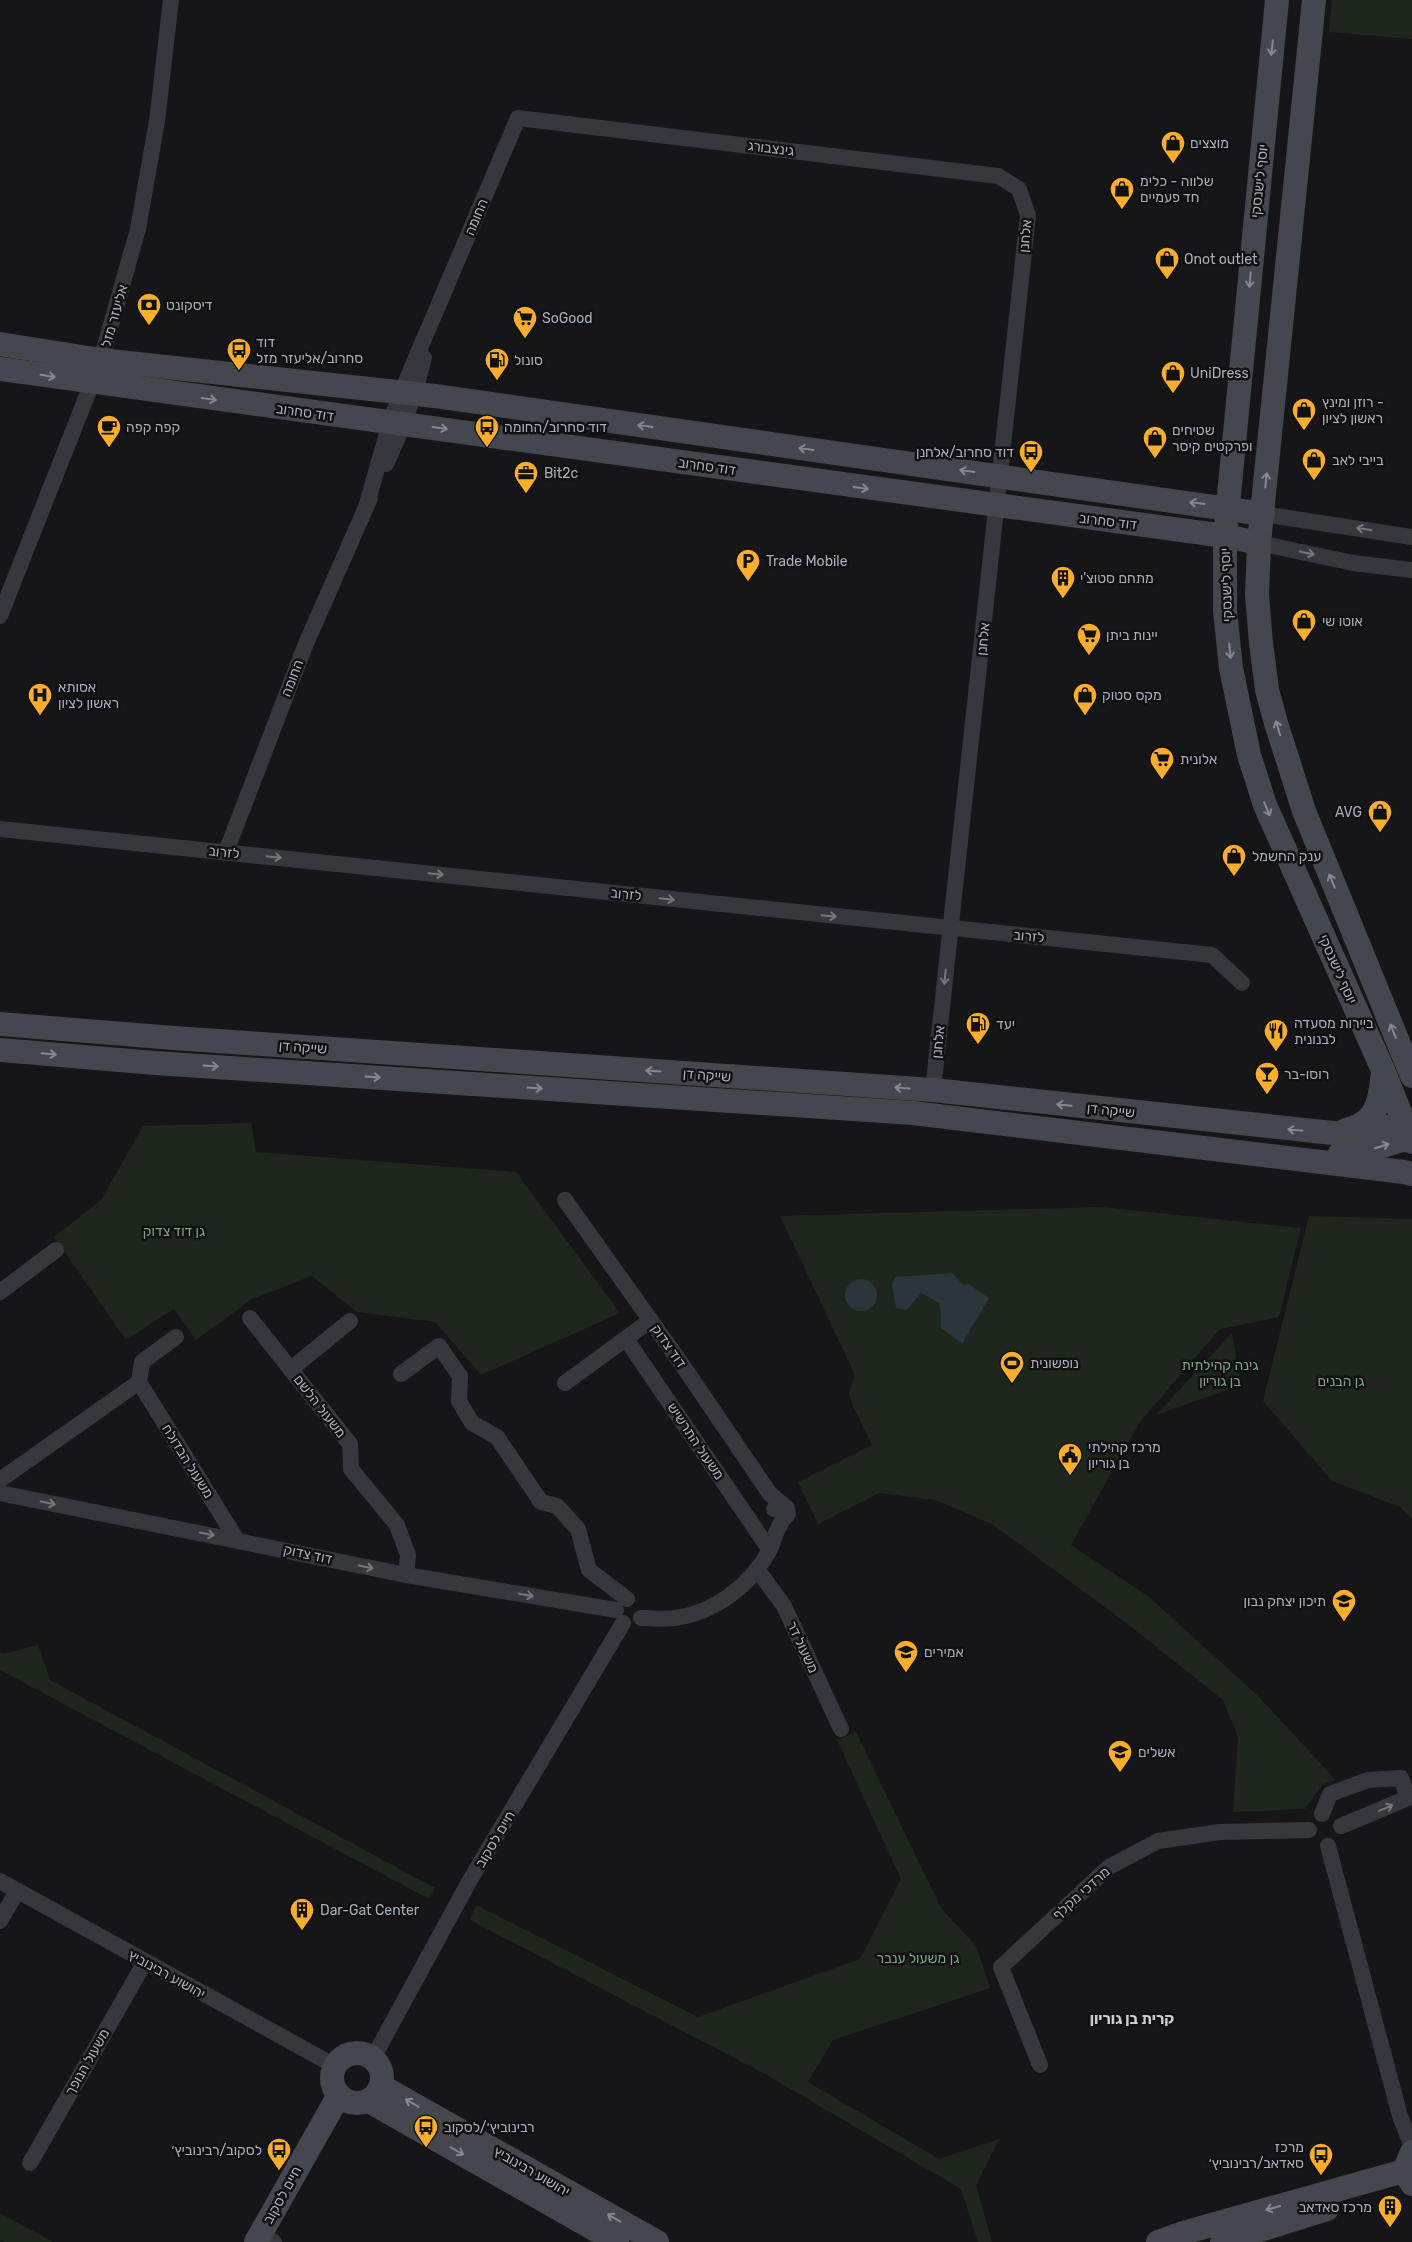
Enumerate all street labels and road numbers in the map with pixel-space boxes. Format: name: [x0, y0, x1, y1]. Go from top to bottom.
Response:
street label: גינצבורג: [747, 137, 795, 160]
street label: יוסף לישנסקי: [1247, 143, 1272, 219]
street label: החומה: [461, 196, 492, 238]
street label: אלחנן: [1016, 219, 1035, 253]
street label: אליעזר מזל: [97, 283, 132, 349]
street label: דוד סחרוב: [275, 400, 335, 425]
street label: דוד סחרוב: [677, 454, 737, 479]
street label: דוד סחרוב: [1078, 510, 1138, 534]
street label: יוסף לישנסקי: [1217, 548, 1236, 622]
street label: אלחנן: [973, 622, 994, 656]
street label: החומה: [278, 657, 307, 699]
street label: לזרוב: [208, 842, 240, 863]
street label: לזרוב: [610, 884, 642, 905]
street label: לזרוב: [1013, 927, 1045, 946]
street label: יוסף לישנסקי: [1315, 932, 1360, 1006]
street label: אלחנן: [928, 1025, 949, 1059]
street label: שייקה דן: [278, 1037, 328, 1058]
street label: שייקה דן: [682, 1065, 732, 1086]
street label: שייקה דן: [1086, 1100, 1136, 1121]
street label: דוד צדוק: [647, 1321, 690, 1372]
street label: משעול הלשם: [290, 1371, 349, 1441]
street label: משעול התרשיש: [664, 1399, 728, 1483]
street label: משעול הבדולח: [158, 1421, 217, 1501]
street label: דוד צדוק: [282, 1541, 334, 1568]
street label: משעול דר: [783, 1618, 822, 1676]
street label: חיים לסקוב: [472, 1808, 519, 1871]
street label: מרדכי מקלף: [1049, 1863, 1113, 1923]
street label: יהושוע רבינוביץ: [125, 1946, 208, 2003]
street label: משעול הנופך: [61, 2026, 113, 2099]
street label: יהושוע רבינוביץ: [491, 2143, 573, 2200]
street label: חיים לסקוב: [260, 2163, 305, 2227]

